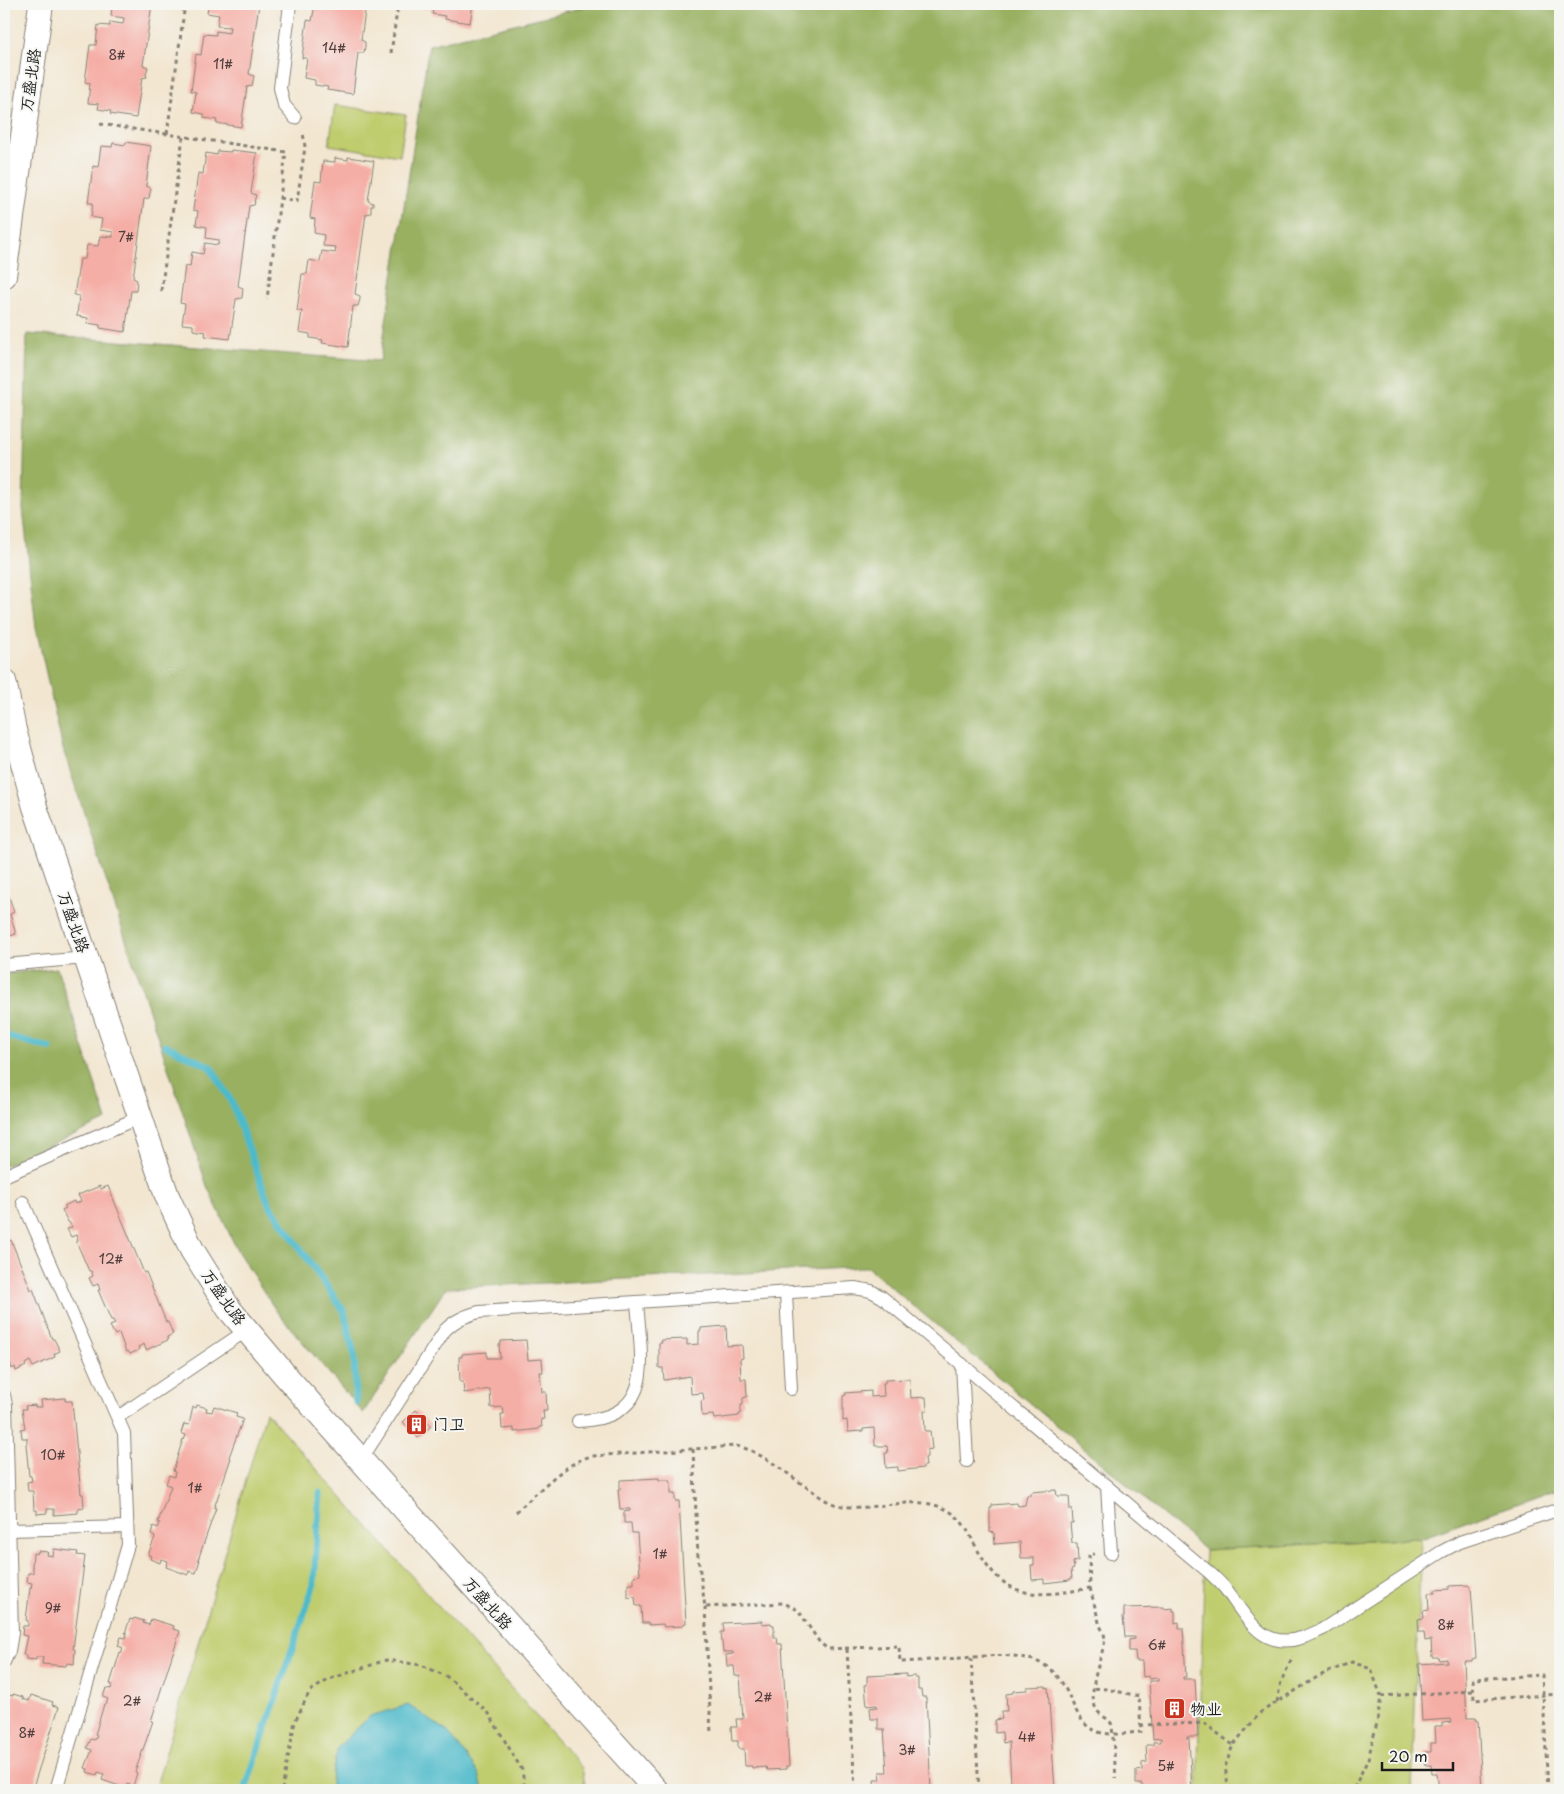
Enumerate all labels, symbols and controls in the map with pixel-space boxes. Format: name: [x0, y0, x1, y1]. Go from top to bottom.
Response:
house number: 14#: [322, 37, 347, 58]
house number: 8#: [108, 44, 126, 65]
street label: 万盛北路: [13, 46, 45, 113]
house number: 11#: [213, 53, 234, 74]
house number: 7#: [118, 226, 134, 247]
street label: 万盛北路: [53, 888, 97, 956]
house number: 12#: [99, 1248, 124, 1269]
street label: 万盛北路: [197, 1263, 253, 1330]
place label: 门卫: [433, 1411, 465, 1435]
building icon: 门卫: [405, 1412, 429, 1436]
house number: 10#: [40, 1444, 66, 1465]
house number: 1#: [188, 1477, 203, 1498]
house number: 1#: [653, 1543, 668, 1564]
street label: 万盛北路: [458, 1571, 519, 1634]
house number: 9#: [45, 1597, 62, 1618]
house number: 8#: [1437, 1614, 1455, 1635]
house number: 6#: [1148, 1634, 1167, 1655]
house number: 2#: [754, 1686, 773, 1707]
house number: 2#: [123, 1690, 142, 1711]
place label: 物业: [1190, 1696, 1222, 1720]
building icon: 物业: [1162, 1697, 1186, 1721]
house number: 8#: [18, 1722, 36, 1743]
house number: 4#: [1018, 1726, 1036, 1747]
house number: 3#: [898, 1739, 916, 1760]
scale bar: [1382, 1739, 1453, 1771]
text: 20 m: [1389, 1744, 1428, 1767]
house number: 5#: [1157, 1755, 1175, 1776]

